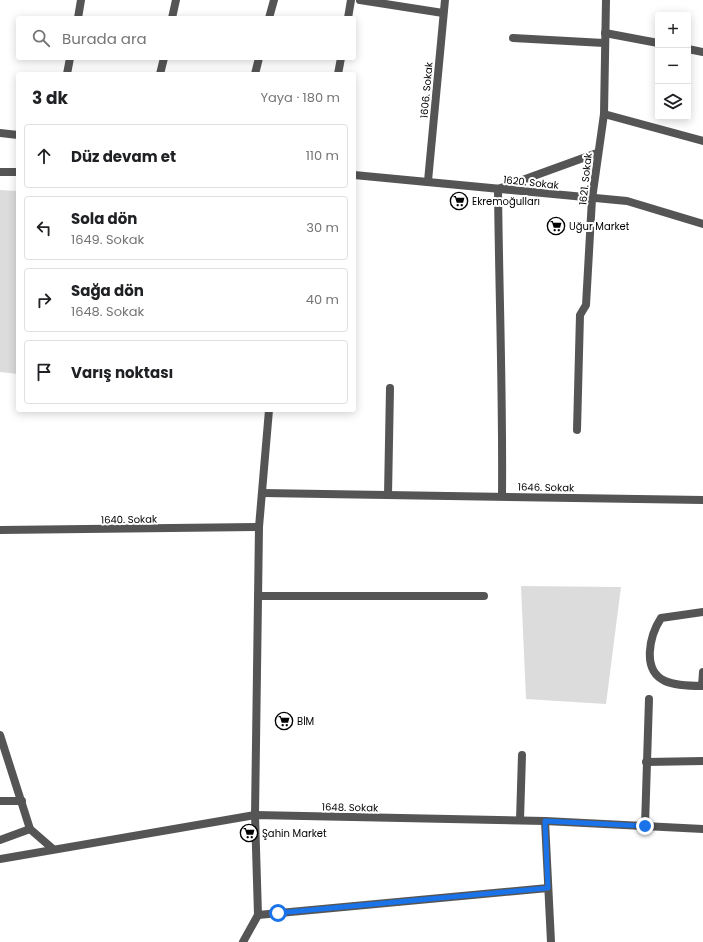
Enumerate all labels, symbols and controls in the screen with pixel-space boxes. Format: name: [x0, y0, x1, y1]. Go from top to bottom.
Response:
map controls: [655, 12, 691, 120]
button: +: [655, 12, 691, 48]
search box: [16, 16, 356, 60]
icon: search: [30, 27, 52, 49]
text: Burada ara: [62, 28, 147, 49]
button: −: [655, 48, 691, 84]
street label: 1606. Sokak: [417, 61, 436, 119]
button: layers: [655, 84, 691, 120]
text: 3 dk: [32, 86, 68, 110]
text: Yaya · 180 m: [260, 88, 340, 107]
icon: ahead: [33, 145, 55, 167]
text: Düz devam et: [71, 146, 176, 167]
text: 110 m: [306, 146, 339, 165]
street label: 1621. Sokak: [575, 151, 596, 206]
street label: 1620. Sokak: [502, 172, 560, 193]
supermarket icon: Ekremoğulları: [449, 191, 469, 211]
place label: Ekremoğulları: [472, 194, 540, 209]
text: Sola dön: [71, 208, 137, 229]
supermarket icon: Uğur Market: [546, 216, 566, 236]
icon: left: [33, 217, 55, 239]
text: 30 m: [306, 218, 339, 237]
place label: Uğur Market: [569, 219, 630, 234]
text: 1649. Sokak: [71, 230, 144, 249]
text: Sağa dön: [71, 280, 144, 301]
icon: right: [33, 289, 55, 311]
text: 40 m: [306, 290, 339, 309]
text: 1648. Sokak: [71, 302, 144, 321]
icon: arrive: [33, 361, 55, 383]
text: Varış noktası: [71, 362, 173, 383]
street label: 1646. Sokak: [518, 480, 575, 496]
street label: 1640. Sokak: [101, 511, 158, 527]
supermarket icon: BİM: [274, 711, 294, 731]
place label: BİM: [297, 714, 314, 729]
street label: 1648. Sokak: [322, 800, 379, 816]
route end: [636, 817, 654, 835]
supermarket icon: Şahin Market: [239, 823, 259, 843]
place label: Şahin Market: [262, 826, 327, 841]
route start: [269, 904, 287, 922]

